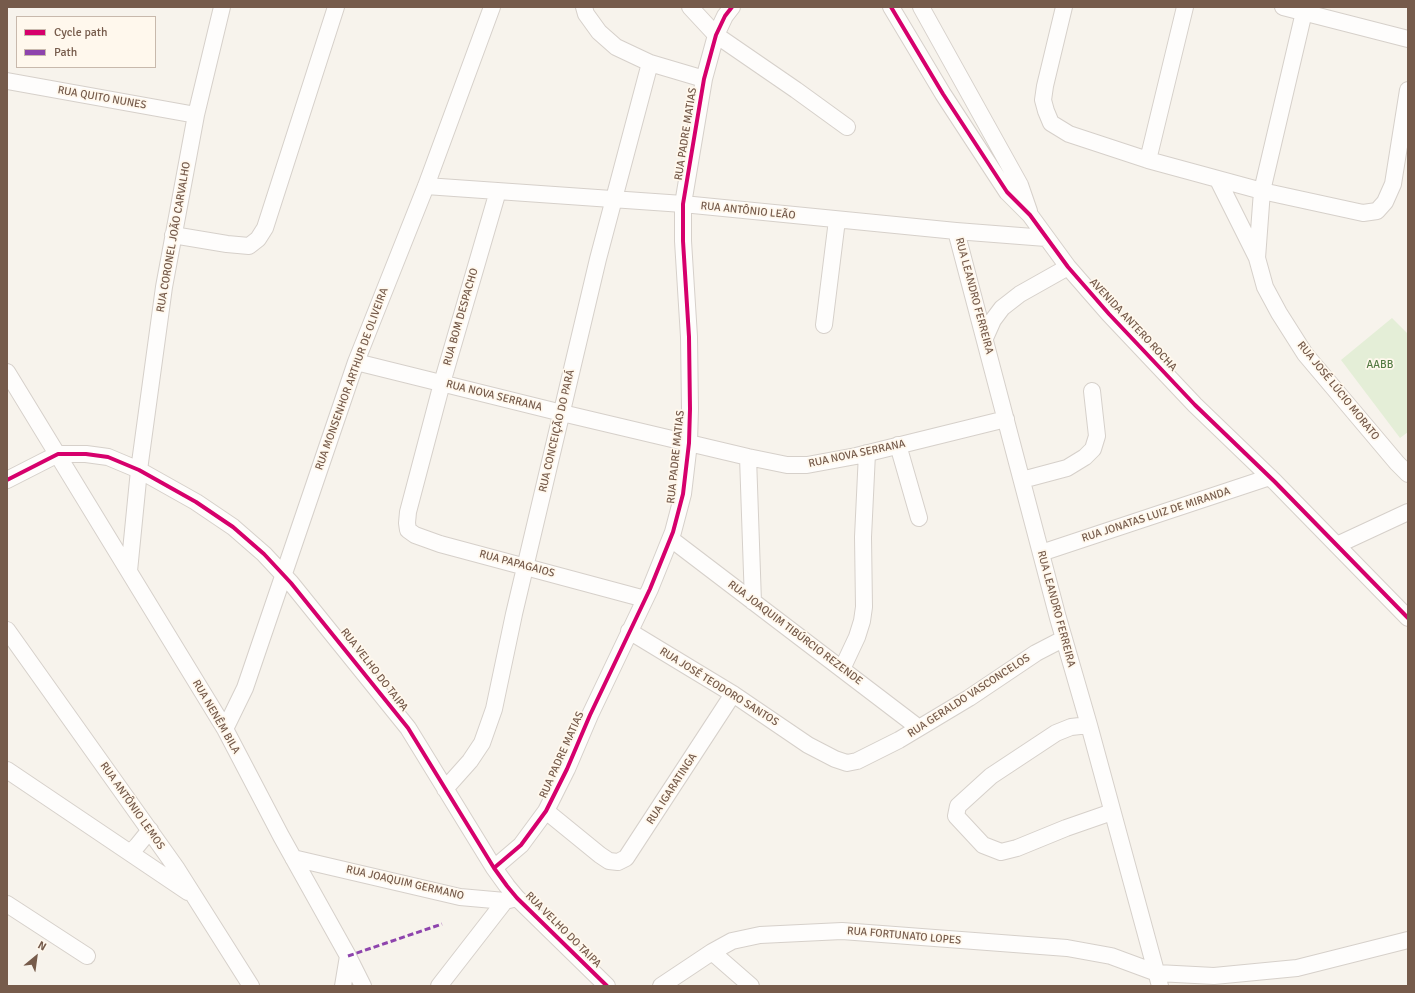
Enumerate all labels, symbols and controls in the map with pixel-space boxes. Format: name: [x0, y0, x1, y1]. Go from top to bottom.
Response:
legend: [16, 16, 156, 68]
text: Cycle path: [54, 25, 107, 40]
text: Path: [54, 45, 77, 60]
street label: RUA QUITO NUNES: [57, 84, 147, 112]
street label: RUA PADRE MATIAS: [672, 87, 700, 181]
street label: RUA CORONEL JOÃO CARVALHO: [154, 161, 194, 313]
street label: RUA ANTÔNIO LEÃO: [700, 199, 796, 223]
street label: RUA LEANDRO FERREIRA: [952, 236, 996, 356]
street label: RUA BOM DESPACHO: [441, 267, 481, 367]
street label: AVENIDA ANTERO ROCHA: [1087, 276, 1179, 374]
street label: RUA MONSENHOR ARTHUR DE OLIVEIRA: [313, 286, 391, 472]
street label: RUA JOSÉ LÚCIO MORATO: [1294, 339, 1382, 443]
park label: AABB: [1367, 358, 1393, 372]
street label: RUA CONCEIÇÃO DO PARÁ: [536, 368, 578, 494]
street label: RUA NOVA SERRANA: [445, 378, 543, 414]
street label: RUA PADRE MATIAS: [665, 410, 687, 504]
street label: RUA NOVA SERRANA: [807, 437, 907, 471]
street label: RUA JONATAS LUIZ DE MIRANDA: [1080, 485, 1232, 545]
street label: RUA PAPAGAIOS: [478, 548, 556, 580]
street label: RUA LEANDRO FERREIRA: [1034, 549, 1078, 669]
street label: RUA JOAQUIM TIBÚRCIO REZENDE: [725, 578, 865, 688]
street label: RUA VELHO DO TAIPA: [337, 626, 411, 714]
street label: RUA JOSÉ TEODORO SANTOS: [657, 645, 781, 729]
street label: RUA GERALDO VASCONCELOS: [905, 651, 1033, 741]
street label: RUA NENÊM BILA: [189, 677, 243, 757]
street label: RUA PADRE MATIAS: [537, 709, 587, 801]
street label: RUA IGARATINGA: [644, 751, 700, 827]
street label: RUA ANTÔNIO LEMOS: [97, 760, 167, 852]
street label: RUA JOAQUIM GERMANO: [345, 863, 465, 903]
street label: RUA VELHO DO TAIPA: [522, 889, 604, 971]
street label: RUA FORTUNATO LOPES: [846, 924, 962, 948]
north arrow: [16, 937, 56, 977]
text: N: [36, 939, 49, 954]

